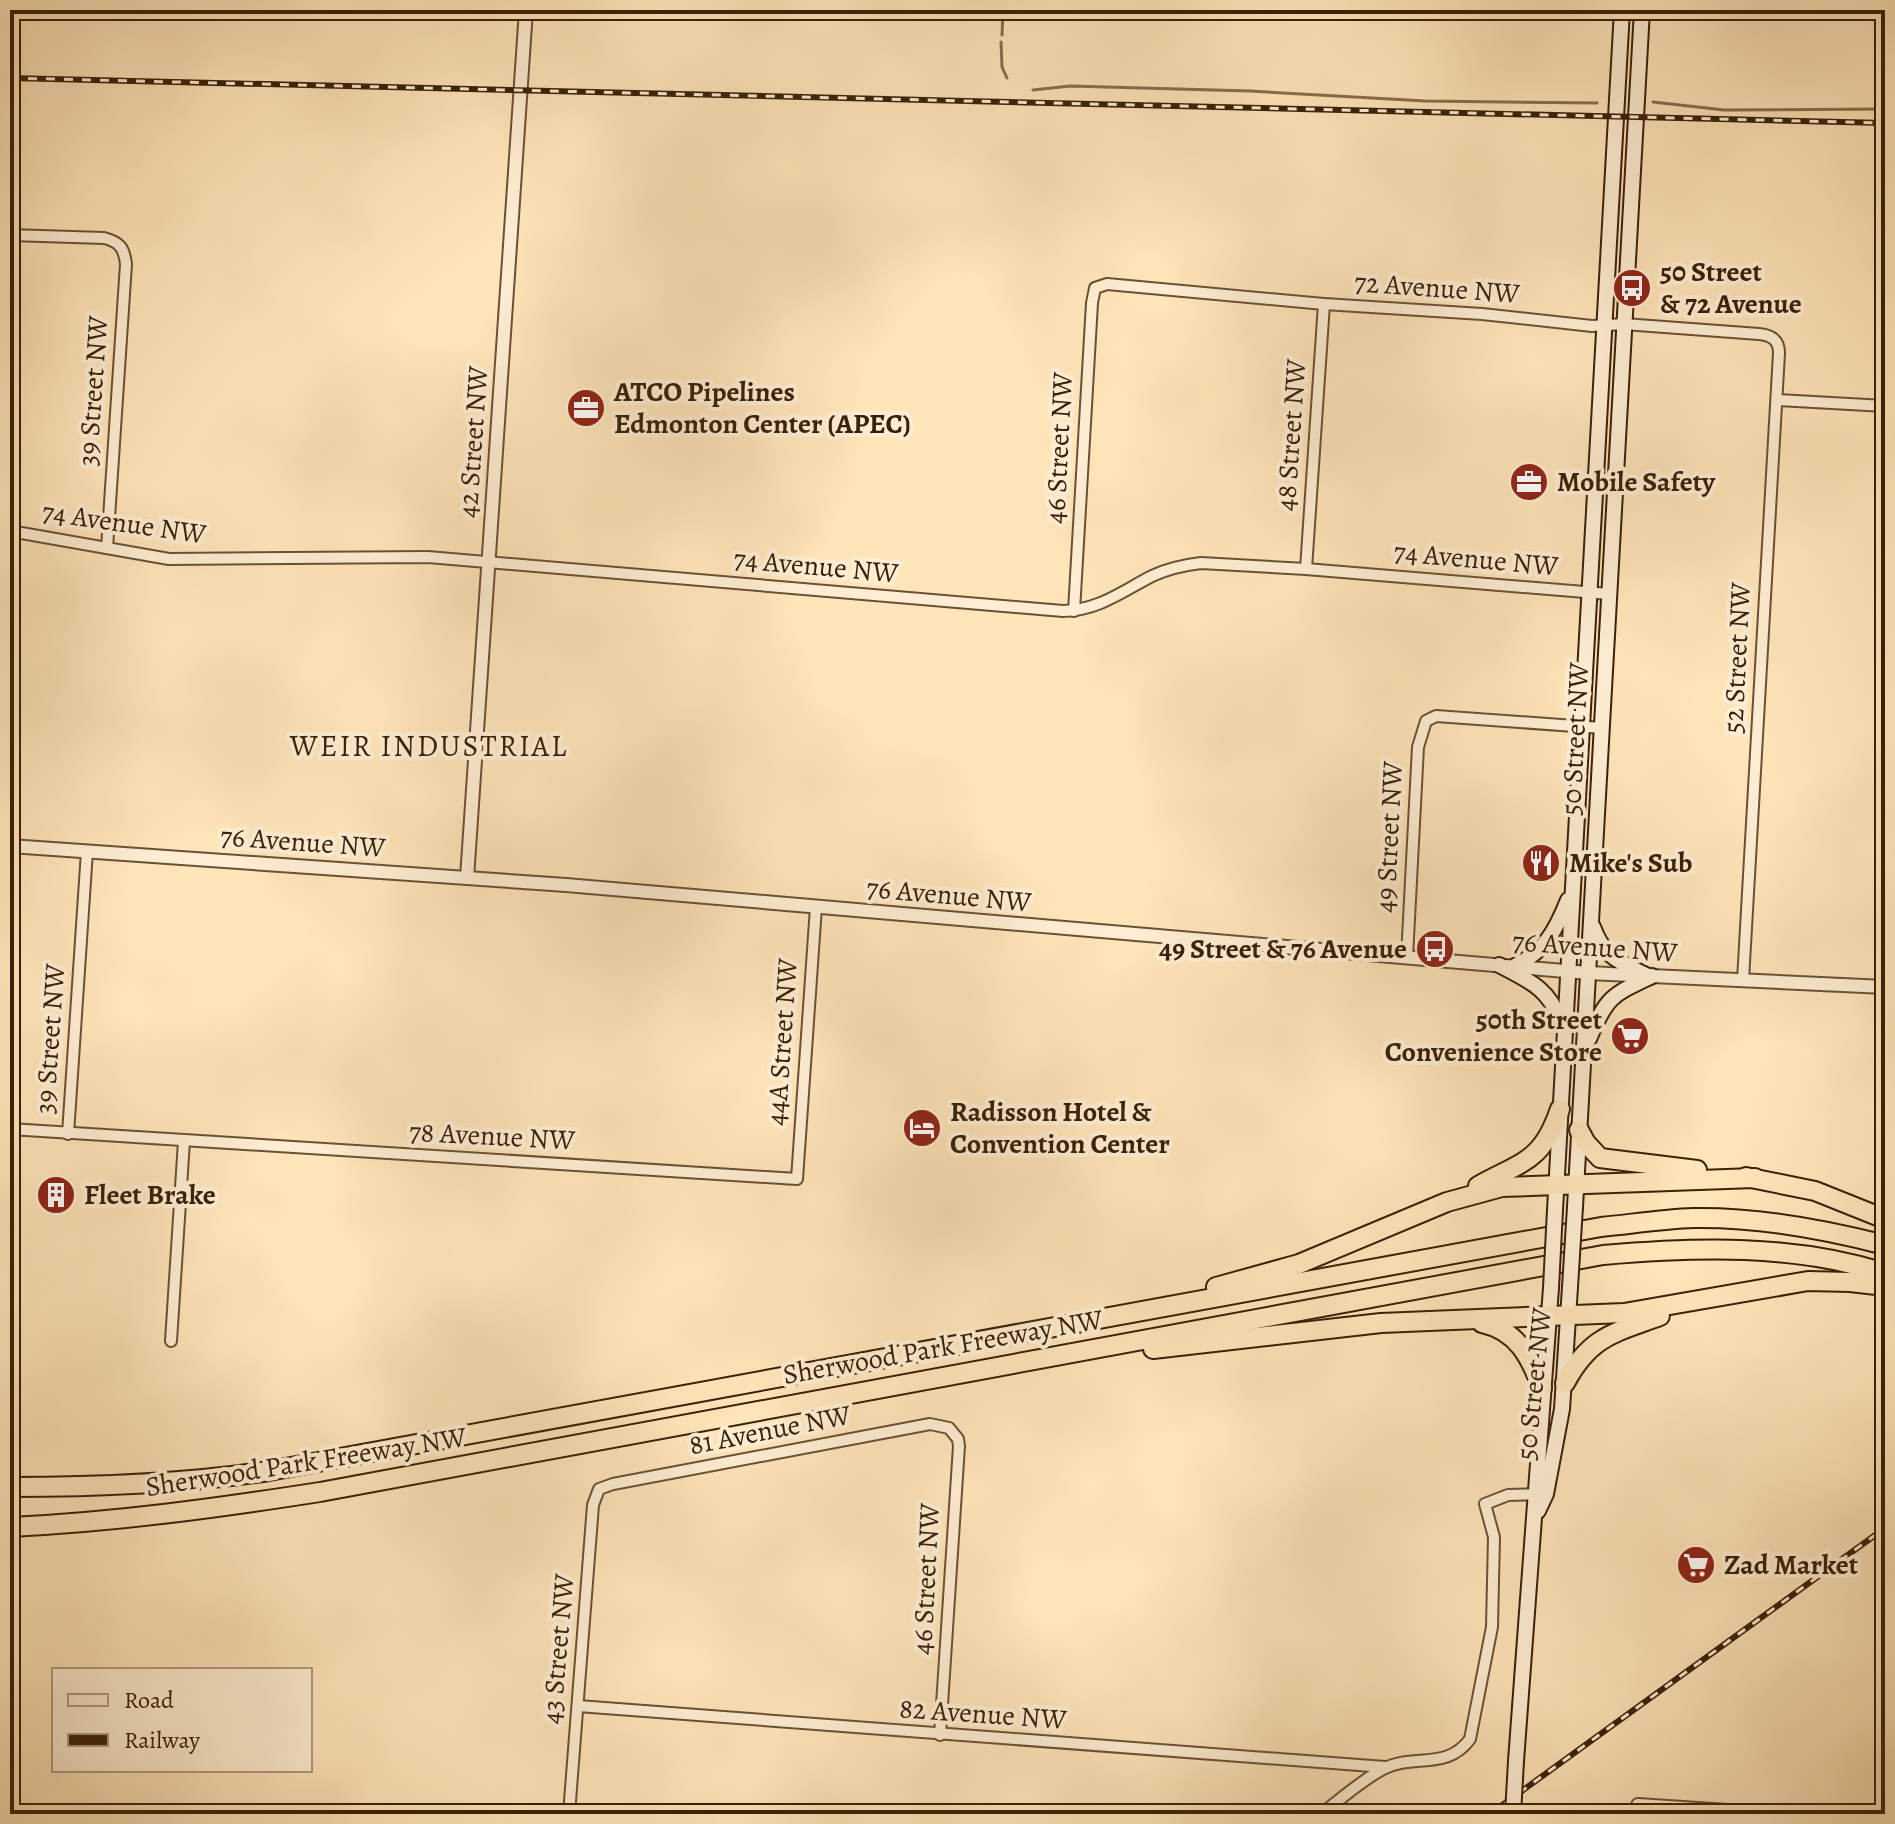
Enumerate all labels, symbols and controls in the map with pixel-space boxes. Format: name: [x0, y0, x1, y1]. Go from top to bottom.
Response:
place label: 50 Street & 72 Avenue: [1660, 253, 1802, 323]
street label: 72 Avenue NW: [1353, 263, 1522, 313]
bus stop icon: 50 Street & 72 Avenue: [1611, 267, 1653, 309]
street label: 39 Street NW: [69, 314, 117, 467]
street label: 48 Street NW: [1267, 357, 1315, 512]
street label: 42 Street NW: [449, 364, 497, 519]
street label: 46 Street NW: [1036, 370, 1082, 525]
place label: ATCO Pipelines Edmonton Center (APEC): [613, 373, 911, 443]
office icon: ATCO Pipelines Edmonton Center (APEC): [565, 387, 607, 429]
office icon: Mobile Safety: [1508, 461, 1550, 503]
place label: Mobile Safety: [1557, 463, 1716, 501]
street label: 74 Avenue NW: [40, 493, 209, 553]
street label: 74 Avenue NW: [1392, 533, 1561, 585]
street label: 74 Avenue NW: [732, 540, 901, 592]
street label: 52 Street NW: [1714, 580, 1760, 735]
street label: 50 Street NW: [1552, 661, 1598, 816]
district label: WEIR INDUSTRIAL: [289, 726, 568, 766]
street label: 49 Street NW: [1366, 759, 1412, 914]
street label: 76 Avenue NW: [219, 817, 388, 867]
restaurant icon: Mike's Sub: [1520, 842, 1562, 884]
place label: Mike's Sub: [1569, 844, 1692, 882]
street label: 76 Avenue NW: [865, 869, 1034, 921]
street label: 76 Avenue NW: [1511, 922, 1680, 972]
bus stop icon: 49 Street & 76 Avenue: [1414, 928, 1456, 970]
place label: 49 Street & 76 Avenue: [1159, 930, 1407, 968]
street label: 44A Street NW: [757, 956, 807, 1127]
street label: 39 Street NW: [26, 962, 74, 1115]
place label: 50th Street Convenience Store: [1385, 1001, 1602, 1071]
supermarket icon: 50th Street Convenience Store: [1609, 1015, 1651, 1057]
place label: Radisson Hotel & Convention Center: [950, 1093, 1170, 1163]
hotel icon: Radisson Hotel & Convention Center: [901, 1107, 943, 1149]
street label: 78 Avenue NW: [408, 1113, 577, 1159]
building icon: Fleet Brake: [35, 1174, 77, 1216]
place label: Fleet Brake: [84, 1176, 216, 1214]
street label: Sherwood Park Freeway NW: [780, 1300, 1107, 1394]
street label: 50 Street NW: [1507, 1305, 1561, 1462]
street label: 81 Avenue NW: [686, 1396, 855, 1464]
street label: Sherwood Park Freeway NW: [143, 1418, 470, 1506]
street label: 46 Street NW: [903, 1501, 949, 1656]
supermarket icon: Zad Market: [1675, 1544, 1717, 1586]
place label: Zad Market: [1724, 1546, 1858, 1584]
street label: 43 Street NW: [533, 1571, 584, 1726]
legend: [52, 1668, 312, 1772]
text: Road: [124, 1684, 174, 1716]
street label: 82 Avenue NW: [898, 1689, 1069, 1739]
text: Railway: [124, 1724, 200, 1756]

